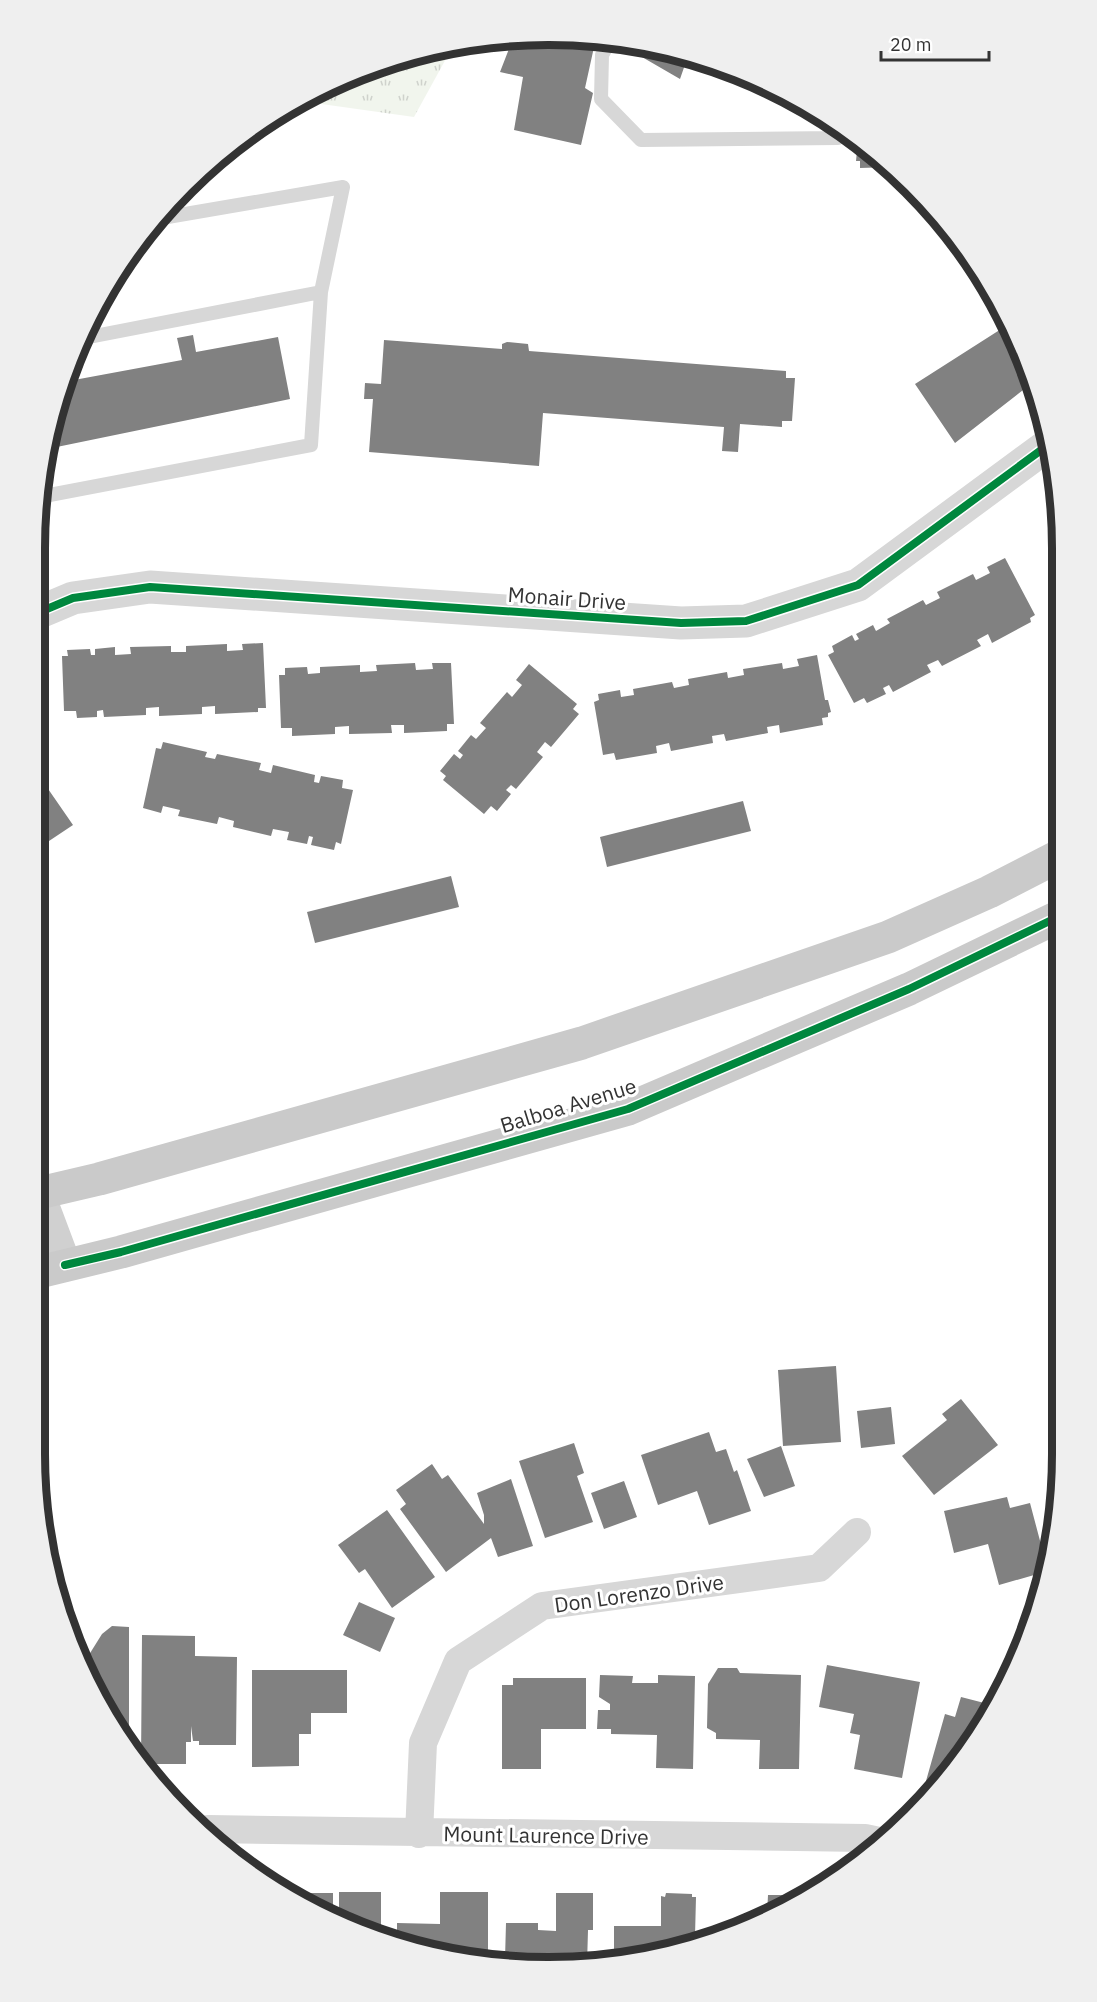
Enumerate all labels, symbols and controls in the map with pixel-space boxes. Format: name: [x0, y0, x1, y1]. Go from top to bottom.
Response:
scale bar: [881, 24, 989, 62]
text: 20 m: [890, 33, 932, 56]
street label: Monair Drive: [507, 580, 627, 616]
street label: Balboa Avenue: [497, 1071, 639, 1139]
street label: Don Lorenzo Drive: [552, 1567, 726, 1619]
street label: Mount Laurence Drive: [443, 1819, 649, 1851]

